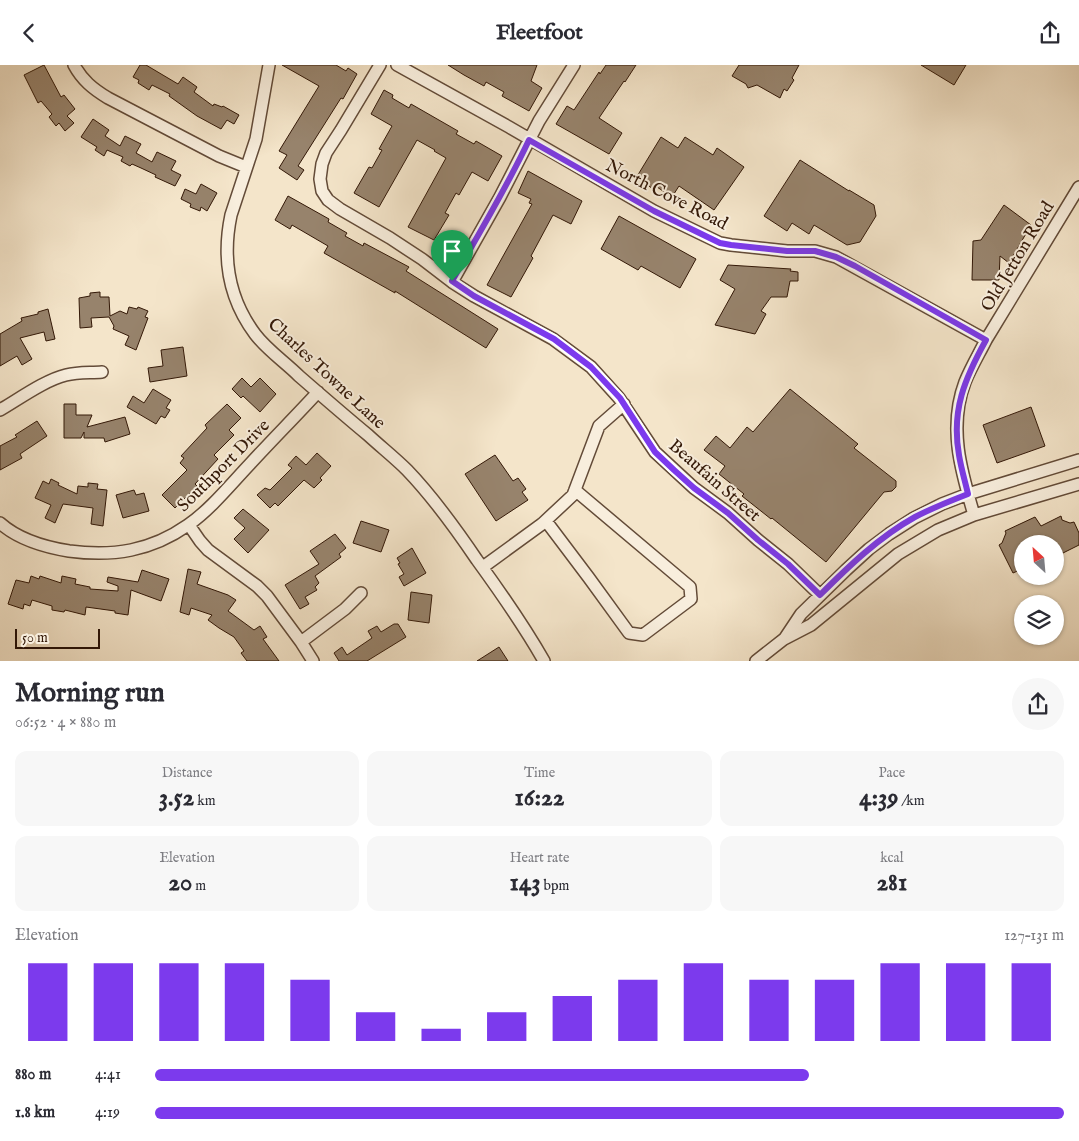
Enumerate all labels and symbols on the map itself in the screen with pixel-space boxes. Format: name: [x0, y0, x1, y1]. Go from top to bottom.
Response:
street label: North Cove Road: [601, 155, 732, 236]
street label: Old Jetton Road: [976, 197, 1060, 316]
pin: [431, 230, 473, 281]
street label: Charles Towne Lane: [262, 313, 390, 435]
street label: Southport Drive: [173, 415, 275, 517]
street label: Beaufain Street: [663, 435, 765, 527]
north arrow: [1014, 535, 1064, 585]
scale bar: [15, 626, 100, 649]

